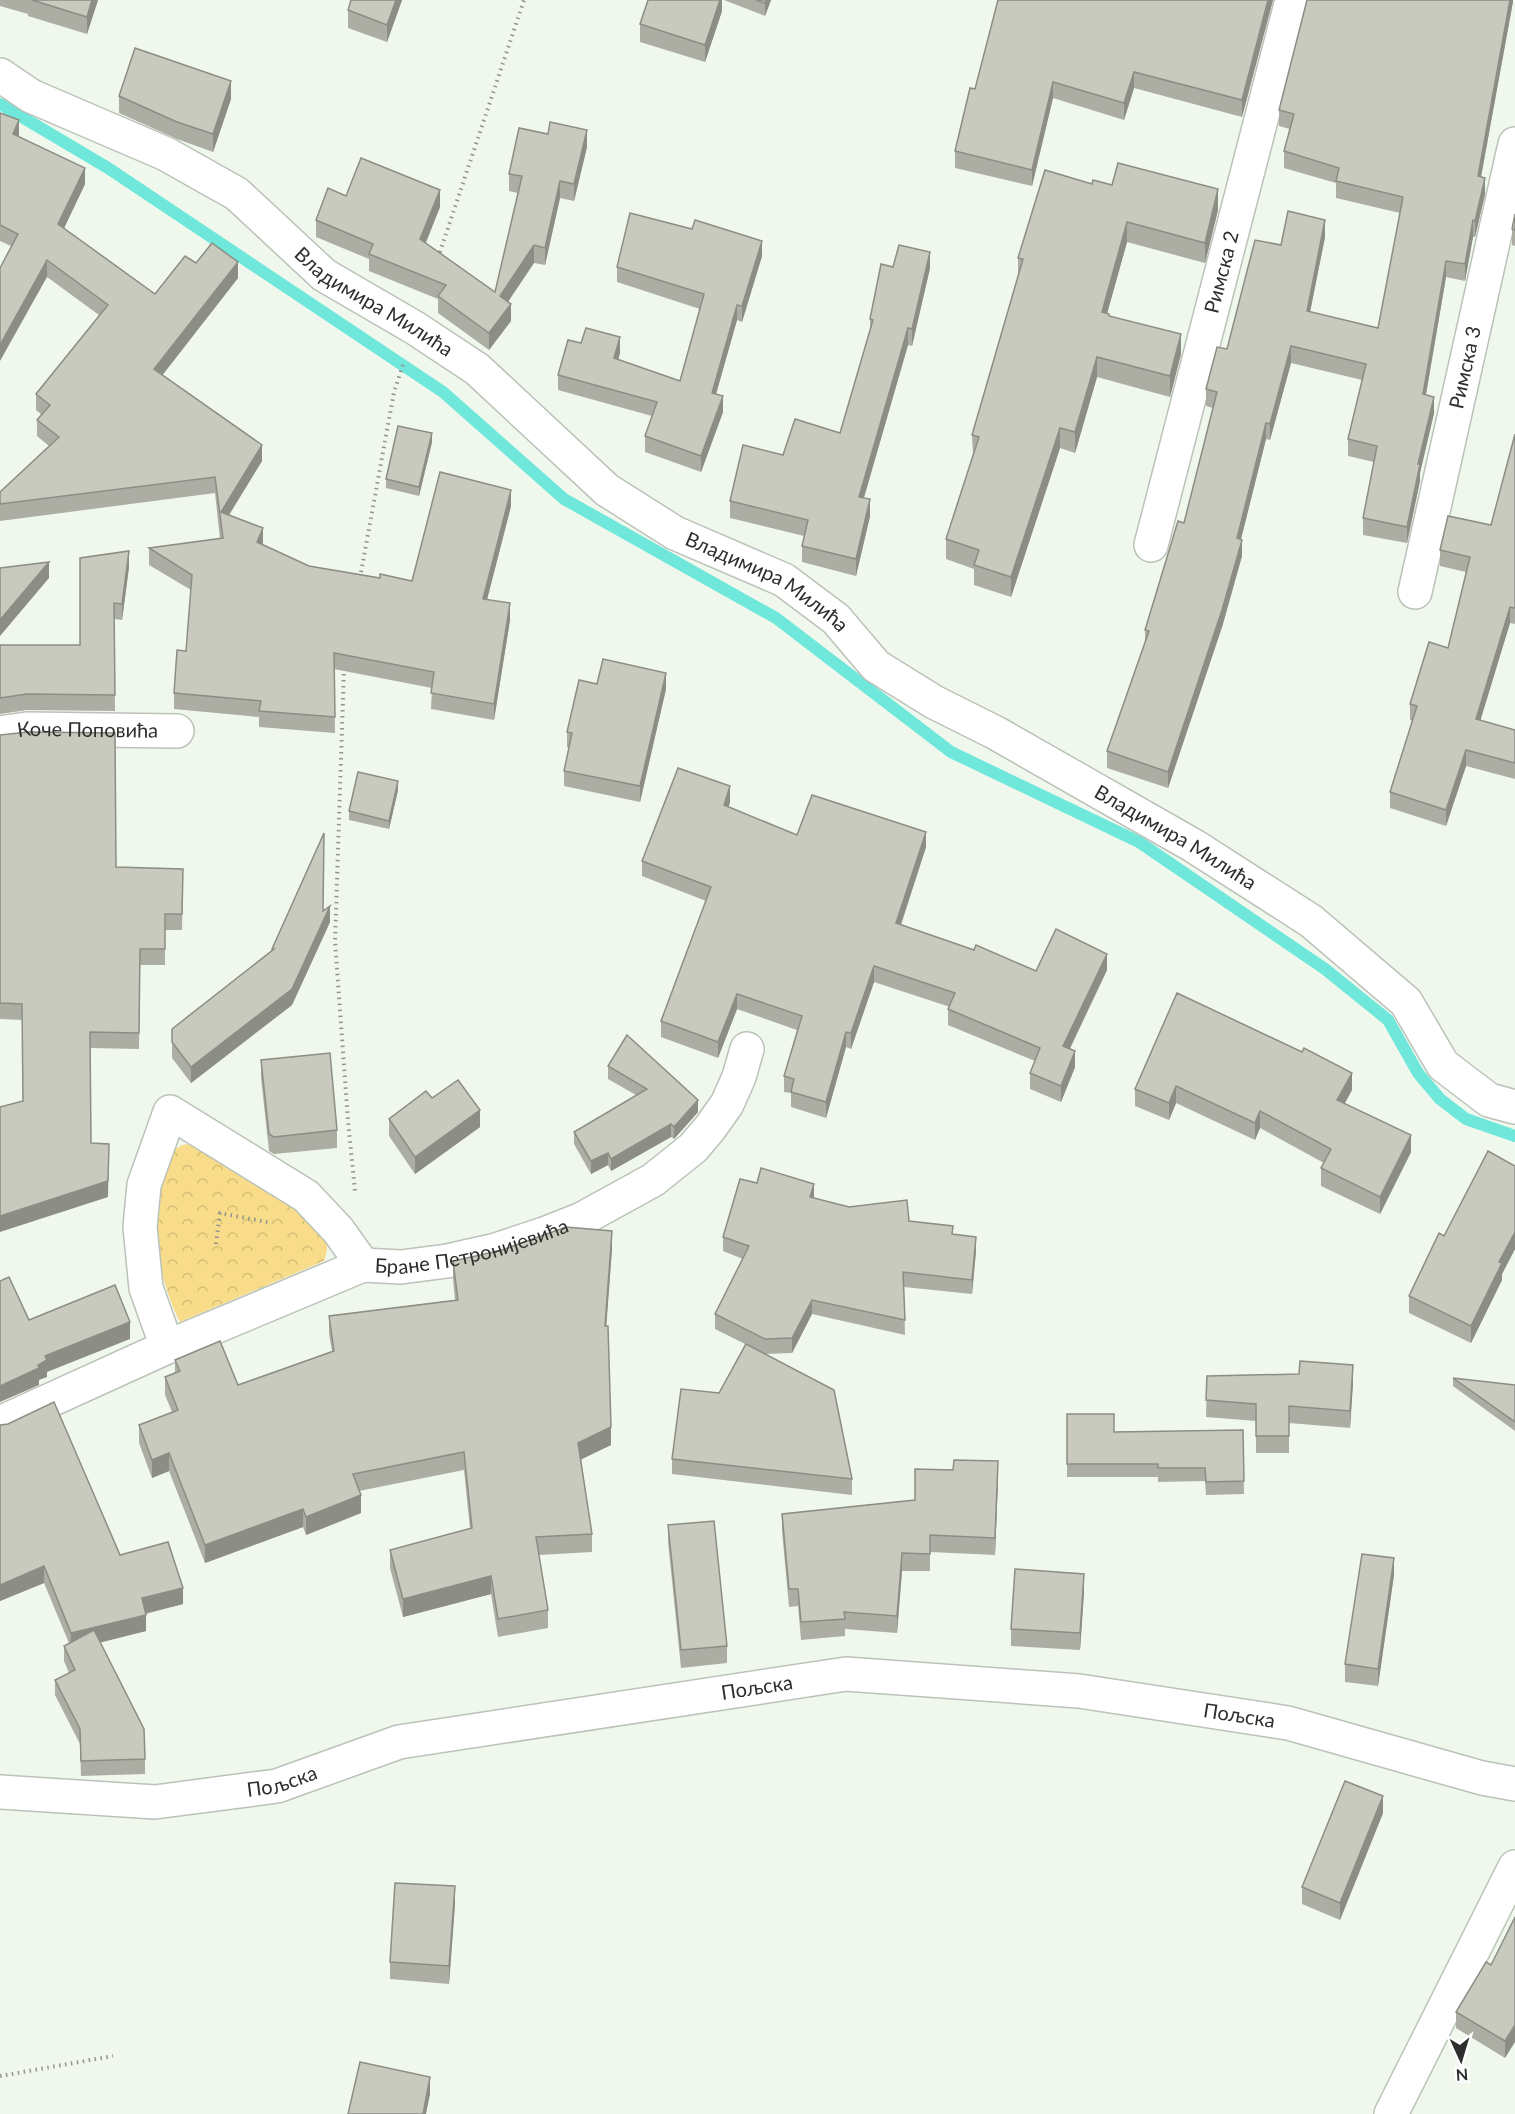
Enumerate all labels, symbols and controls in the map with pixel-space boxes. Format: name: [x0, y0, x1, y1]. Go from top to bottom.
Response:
street label: Римска 2: [1199, 228, 1243, 315]
street label: Владимира Милића: [290, 241, 458, 361]
street label: Римска 3: [1443, 324, 1485, 411]
street label: Владимира Милића: [682, 526, 854, 636]
street label: Коче Поповића: [15, 716, 158, 742]
street label: Владимира Милића: [1091, 779, 1261, 894]
street label: Бране Петронијевића: [374, 1213, 571, 1278]
street label: Пољска: [719, 1669, 794, 1704]
street label: Пољска: [1202, 1697, 1277, 1732]
street label: Пољска: [245, 1760, 320, 1801]
north arrow: [1431, 2030, 1491, 2090]
text: N: [1455, 2066, 1469, 2085]

